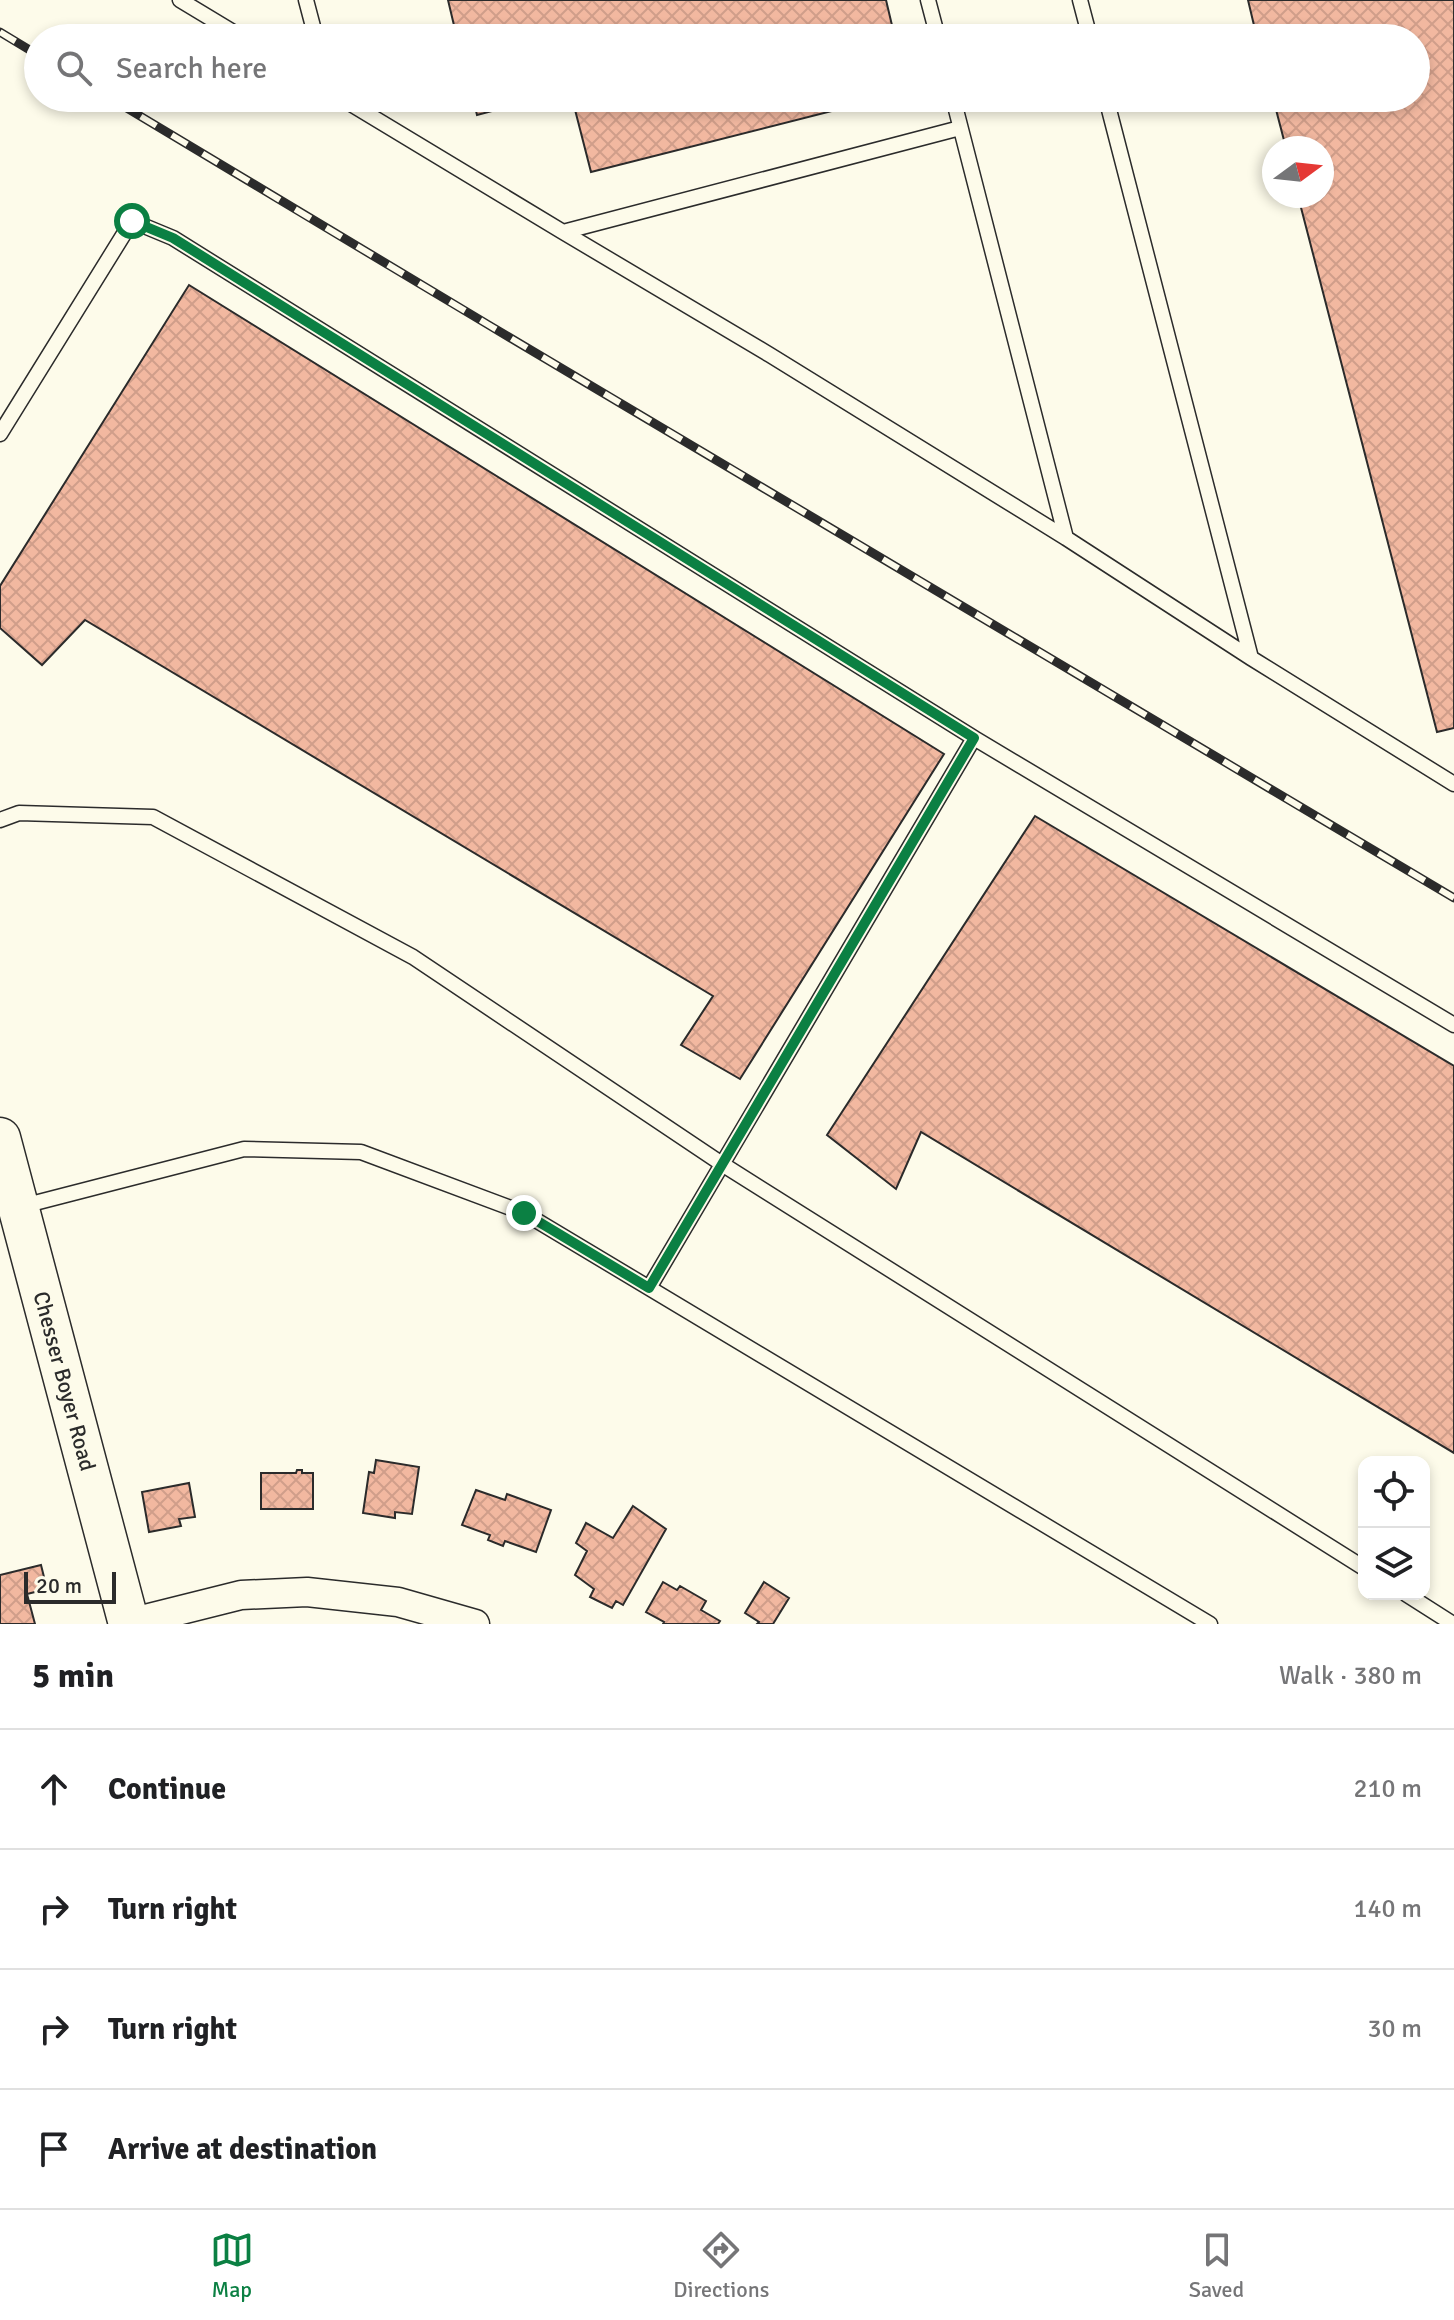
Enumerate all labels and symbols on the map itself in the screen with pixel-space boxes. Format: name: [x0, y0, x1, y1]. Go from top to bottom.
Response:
north arrow: [1262, 136, 1334, 208]
route start: [114, 203, 150, 239]
route end: [506, 1195, 542, 1231]
street label: Chesser Boyer Road: [28, 1288, 101, 1474]
scale bar: [24, 1568, 116, 1604]

